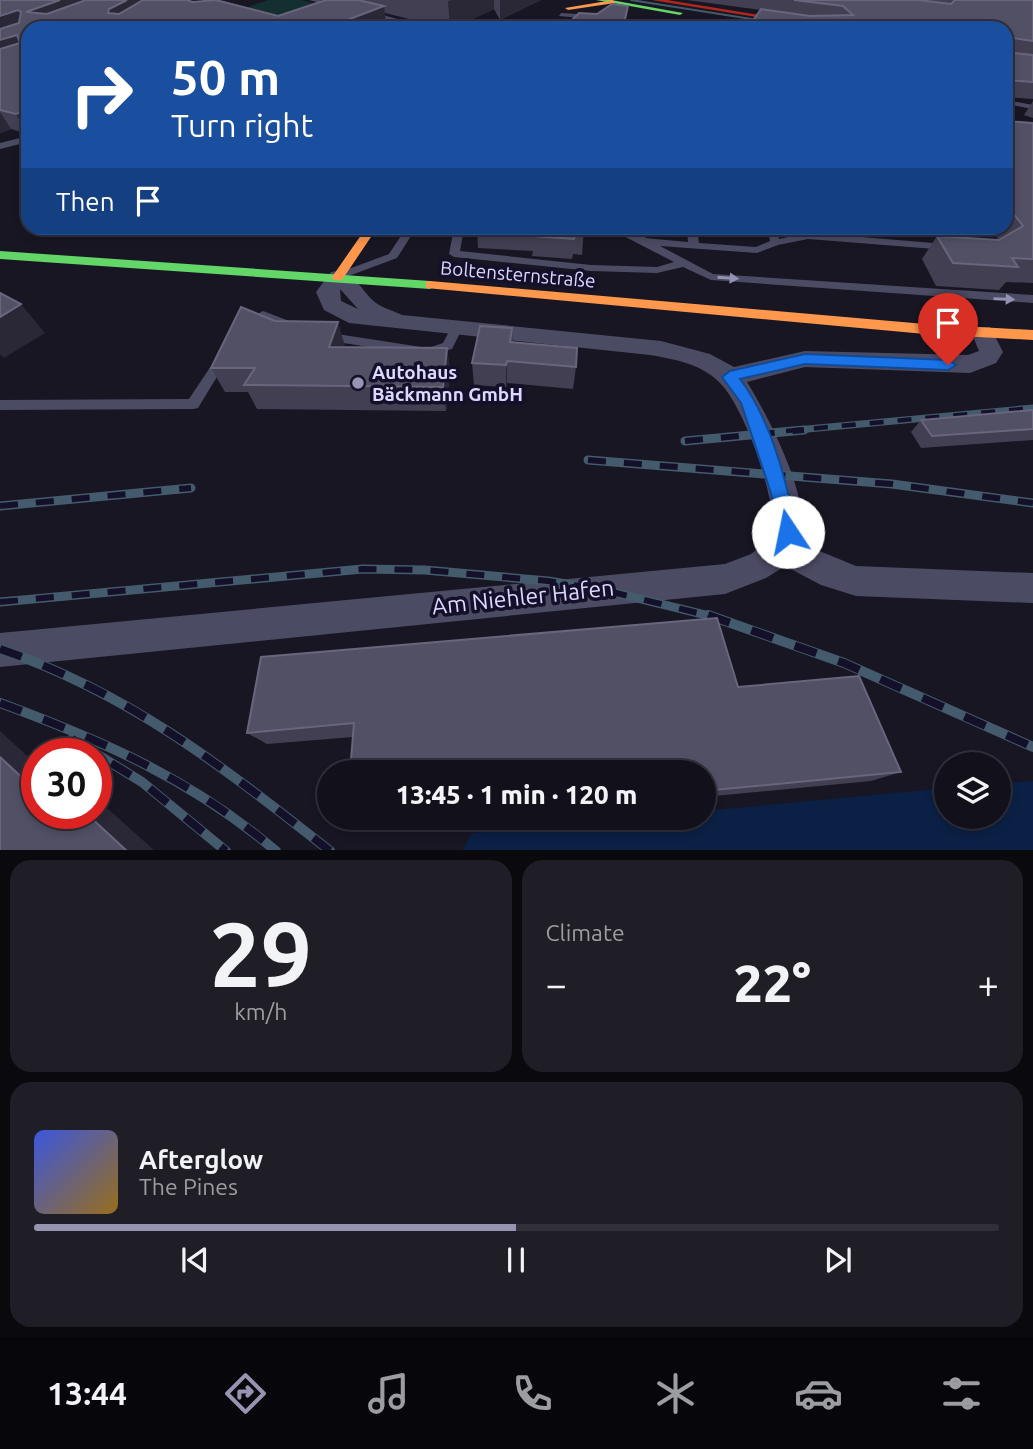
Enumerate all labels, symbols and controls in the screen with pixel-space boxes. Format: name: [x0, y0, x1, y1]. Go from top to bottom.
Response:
icon: right: [56, 49, 147, 140]
text: 50 m: [171, 49, 280, 104]
text: Turn right: [171, 107, 313, 143]
icon: arrive: [129, 182, 167, 220]
text: Then: [56, 187, 115, 216]
street label: Boltensternstraße: [439, 256, 597, 292]
one-way arrow: [717, 273, 739, 284]
pin: [918, 293, 978, 365]
one-way arrow: [993, 293, 1015, 304]
icon: arrive: [929, 304, 967, 342]
place label: Autohaus Bäckmann GmbH: [372, 361, 523, 405]
marker: Autohaus Bäckmann GmbH: [350, 375, 366, 391]
position arrow: [751, 495, 825, 569]
street label: Am Niehler Hafen: [431, 575, 615, 619]
speed limit sign: 30: [21, 738, 112, 829]
map controls: [934, 752, 1011, 829]
button: layers: [934, 752, 1011, 829]
text: 13:45 · 1 min · 120 m: [396, 780, 637, 809]
text: 29: [209, 902, 312, 1004]
text: Climate: [546, 920, 625, 945]
text: 22°: [733, 954, 811, 1012]
text: −: [546, 963, 567, 1005]
text: +: [978, 963, 999, 1005]
text: km/h: [234, 999, 287, 1024]
text: Afterglow: [139, 1145, 263, 1174]
text: The Pines: [139, 1174, 238, 1199]
icon: previous: [176, 1241, 214, 1279]
icon: pause: [497, 1241, 535, 1279]
icon: next: [819, 1241, 857, 1279]
icon: directions: [221, 1369, 270, 1418]
icon: music: [364, 1369, 413, 1418]
icon: phone: [508, 1369, 557, 1418]
icon: climate: [651, 1369, 700, 1418]
icon: car: [794, 1369, 843, 1418]
icon: filters: [937, 1369, 986, 1418]
text: 13:44: [47, 1375, 127, 1411]

